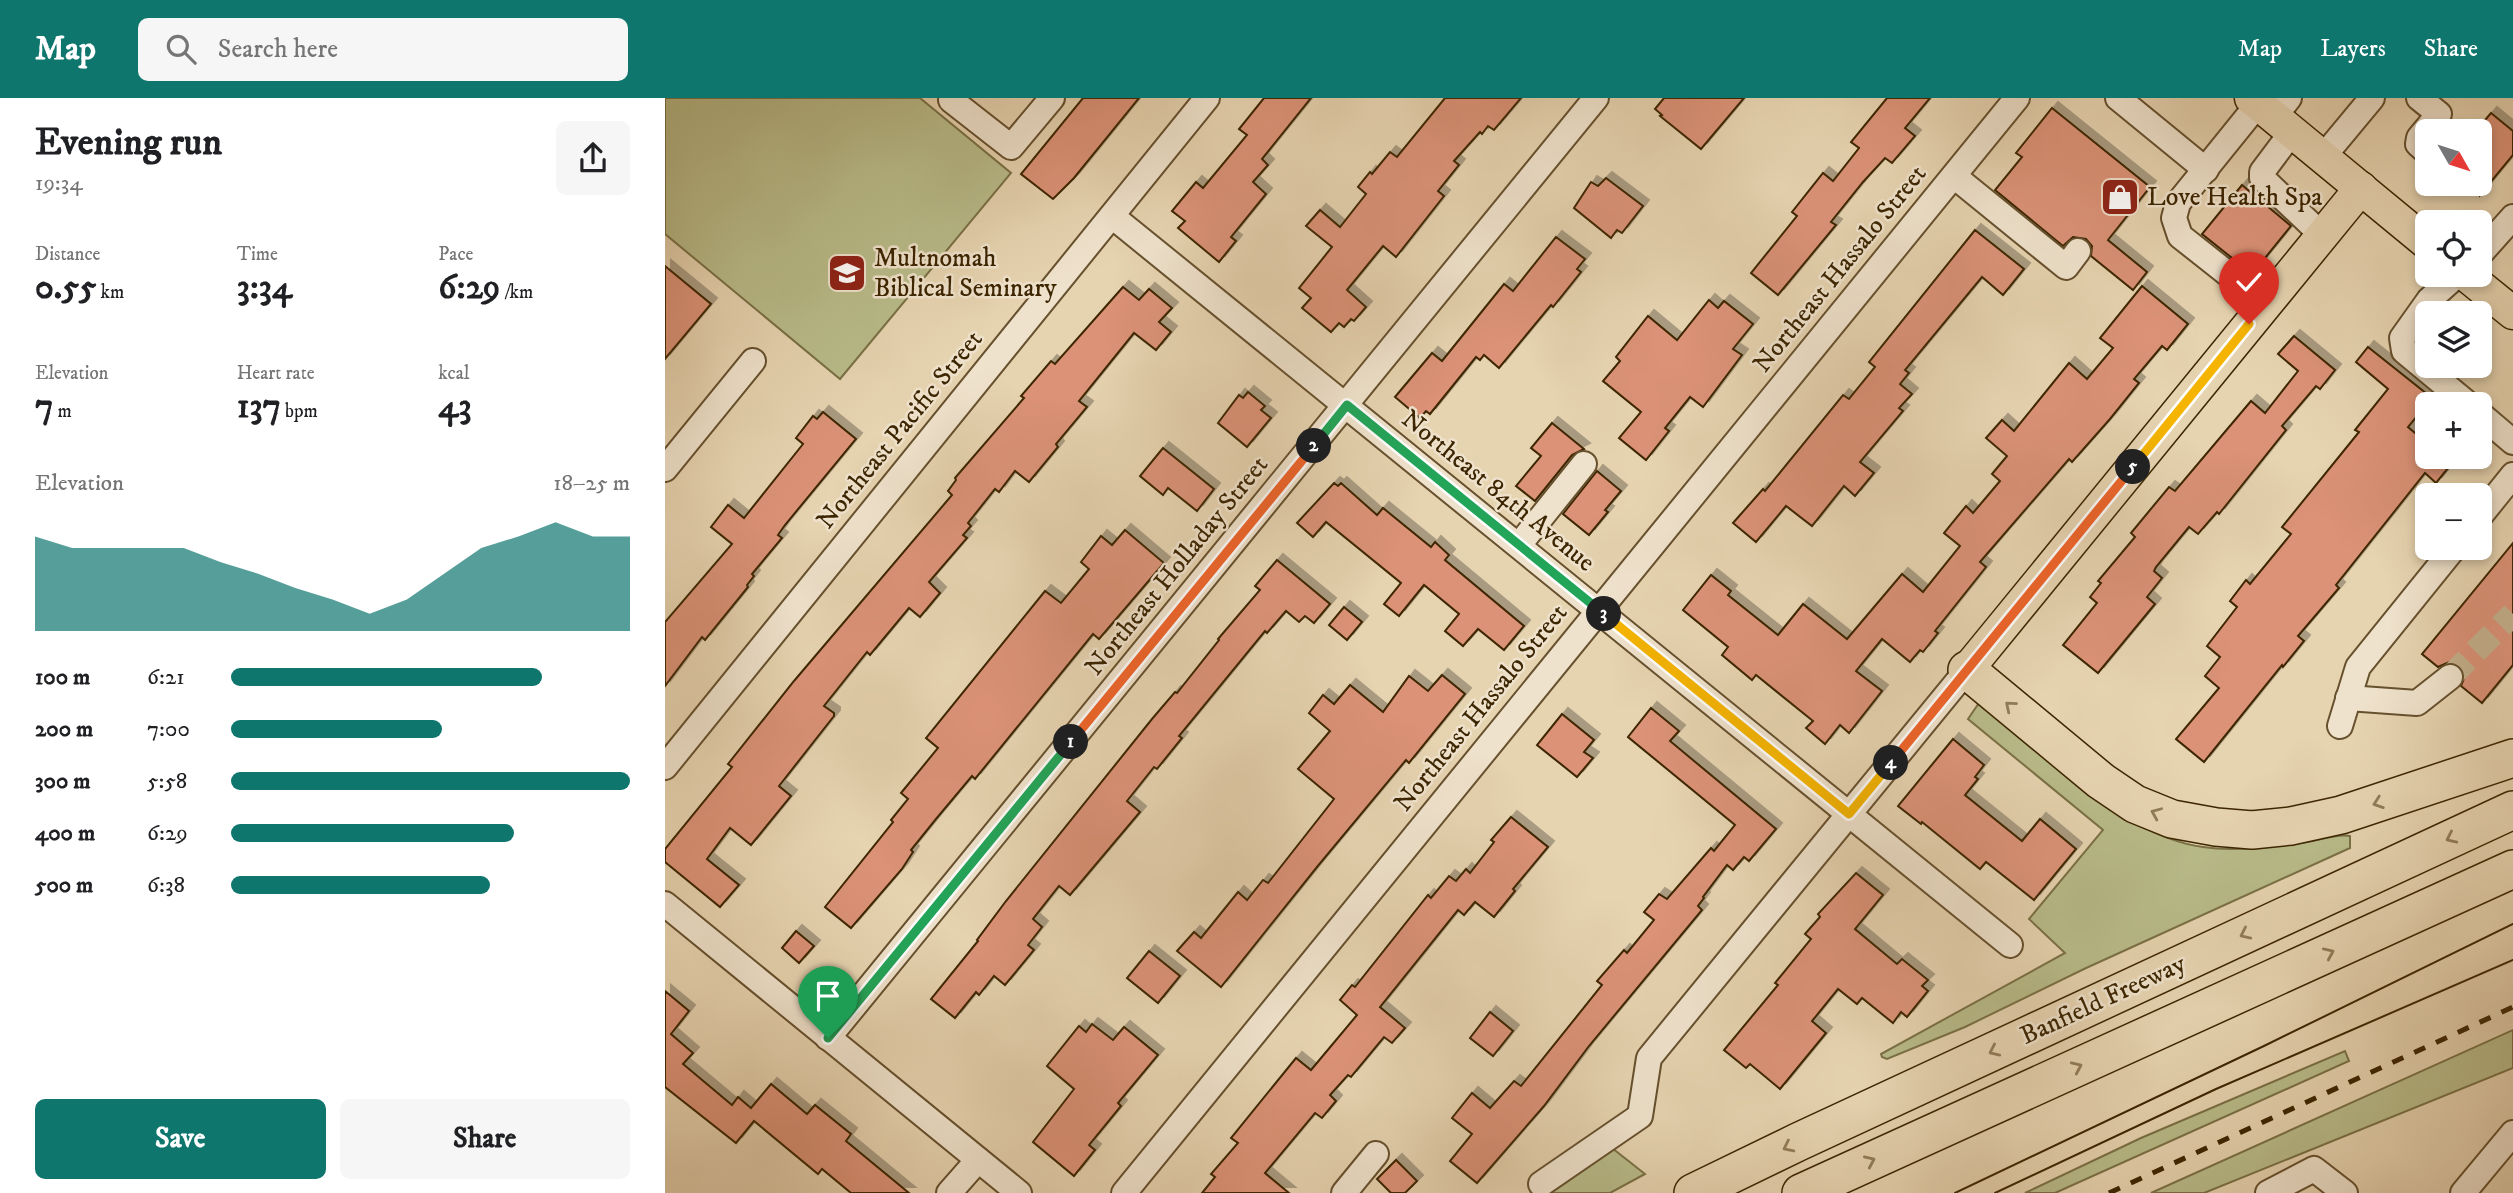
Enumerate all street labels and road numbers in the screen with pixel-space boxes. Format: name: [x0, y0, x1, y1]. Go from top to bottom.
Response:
street label: Northeast Hassalo Street: [1746, 158, 1934, 380]
street label: Northeast Pacific Street: [810, 324, 990, 536]
street label: Northeast 84th Avenue: [1394, 403, 1602, 579]
street label: Northeast Holladay Street: [1078, 449, 1276, 683]
street label: Northeast Hassalo Street: [1387, 597, 1575, 819]
street label: Banfield Freeway: [2015, 947, 2191, 1053]

